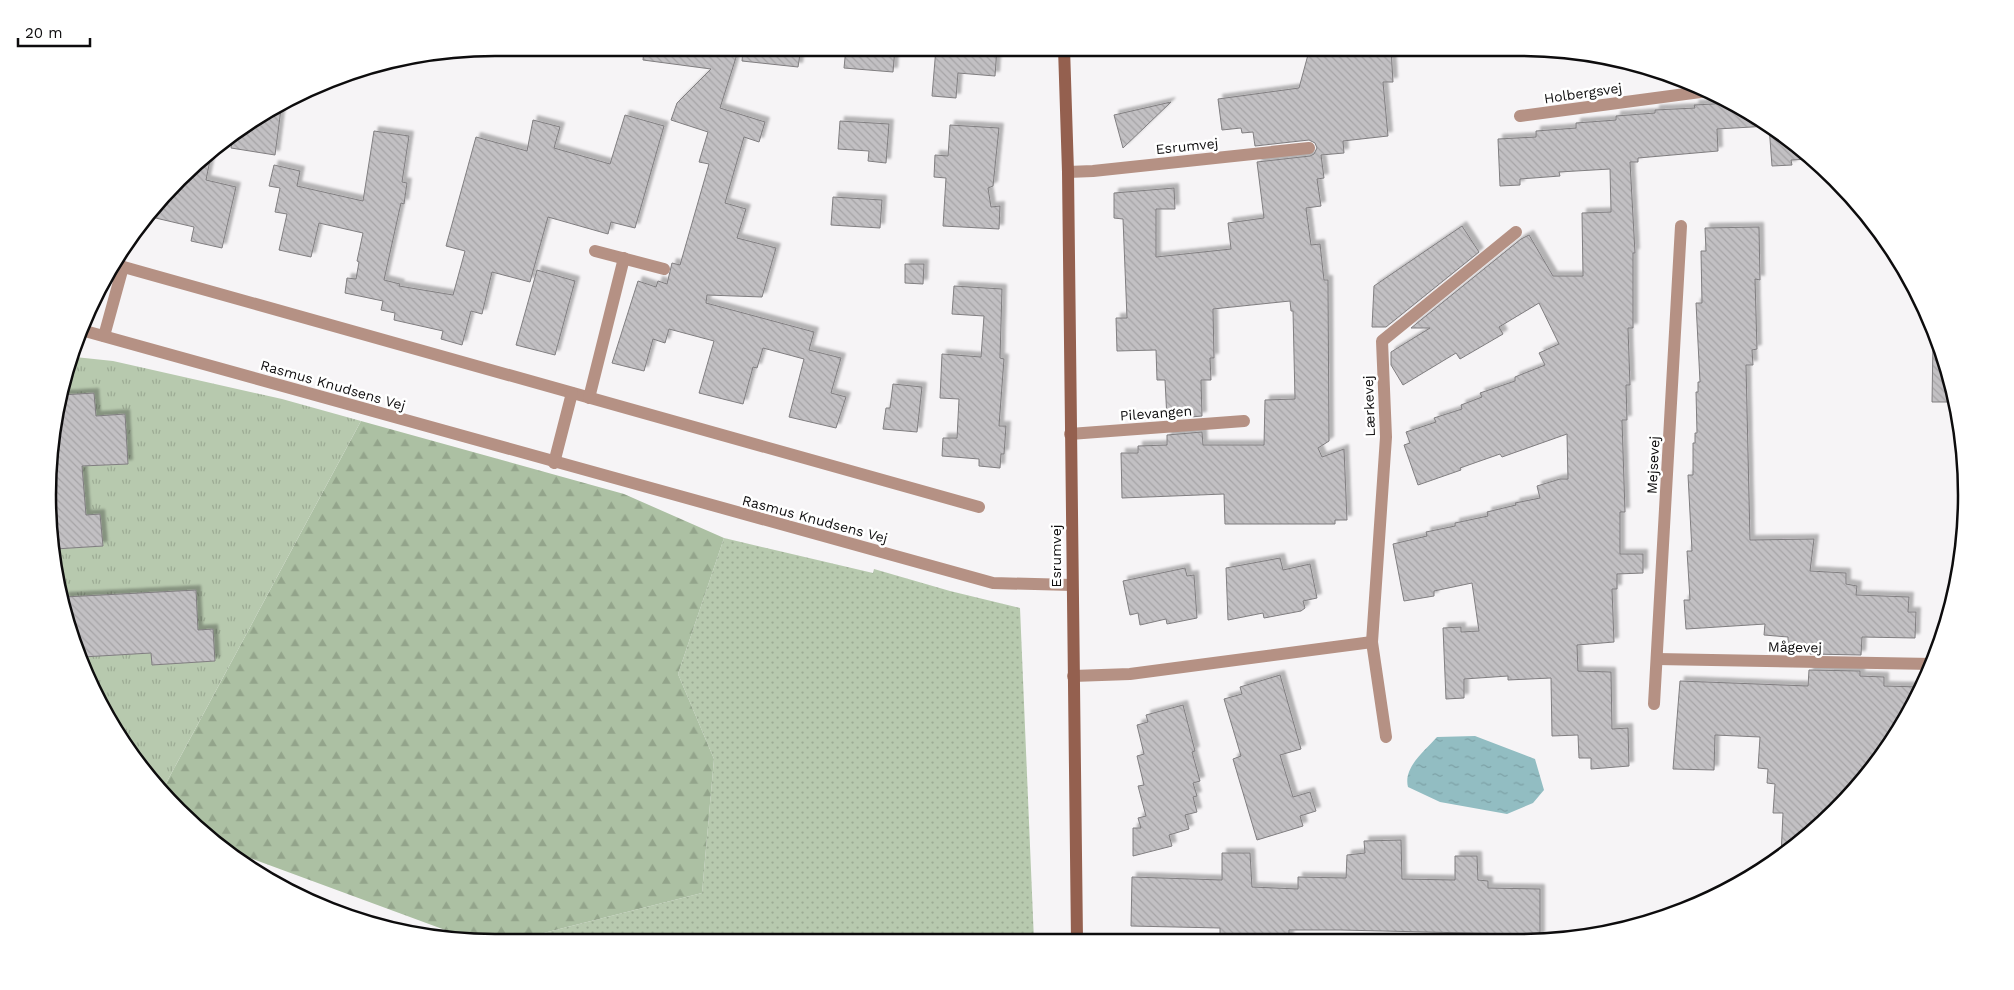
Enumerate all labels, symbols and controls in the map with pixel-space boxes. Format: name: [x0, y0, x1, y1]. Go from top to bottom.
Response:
scale bar: [18, 15, 90, 47]
text: 20 m: [25, 24, 63, 42]
street label: Holbergsvej: [1543, 80, 1623, 106]
street label: Esrumvej: [1155, 135, 1219, 157]
street label: Rasmus Knudsens Vej: [259, 357, 407, 413]
street label: Lærkevej: [1360, 375, 1378, 437]
street label: Pilevangen: [1119, 402, 1193, 424]
street label: Mejsevej: [1643, 436, 1663, 494]
street label: Rasmus Knudsens Vej: [740, 492, 890, 546]
street label: Esrumvej: [1048, 525, 1064, 587]
street label: Mågevej: [1768, 639, 1822, 655]

